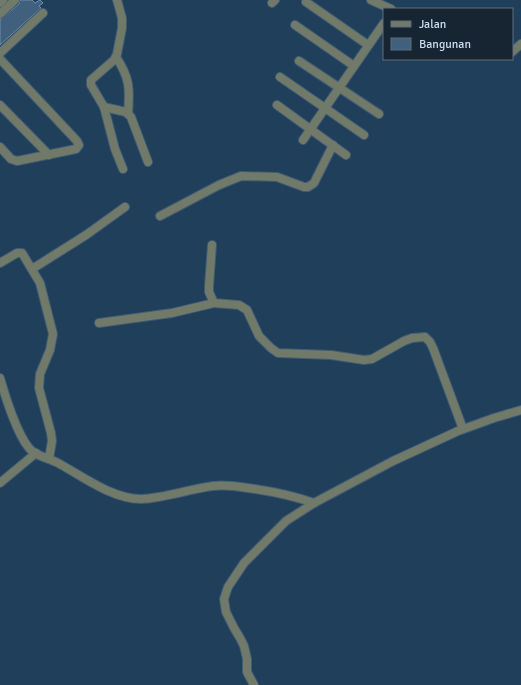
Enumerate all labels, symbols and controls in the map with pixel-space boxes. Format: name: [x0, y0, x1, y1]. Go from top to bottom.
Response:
legend: [383, 8, 513, 60]
text: Jalan: [419, 17, 446, 32]
text: Bangunan: [419, 37, 471, 52]

